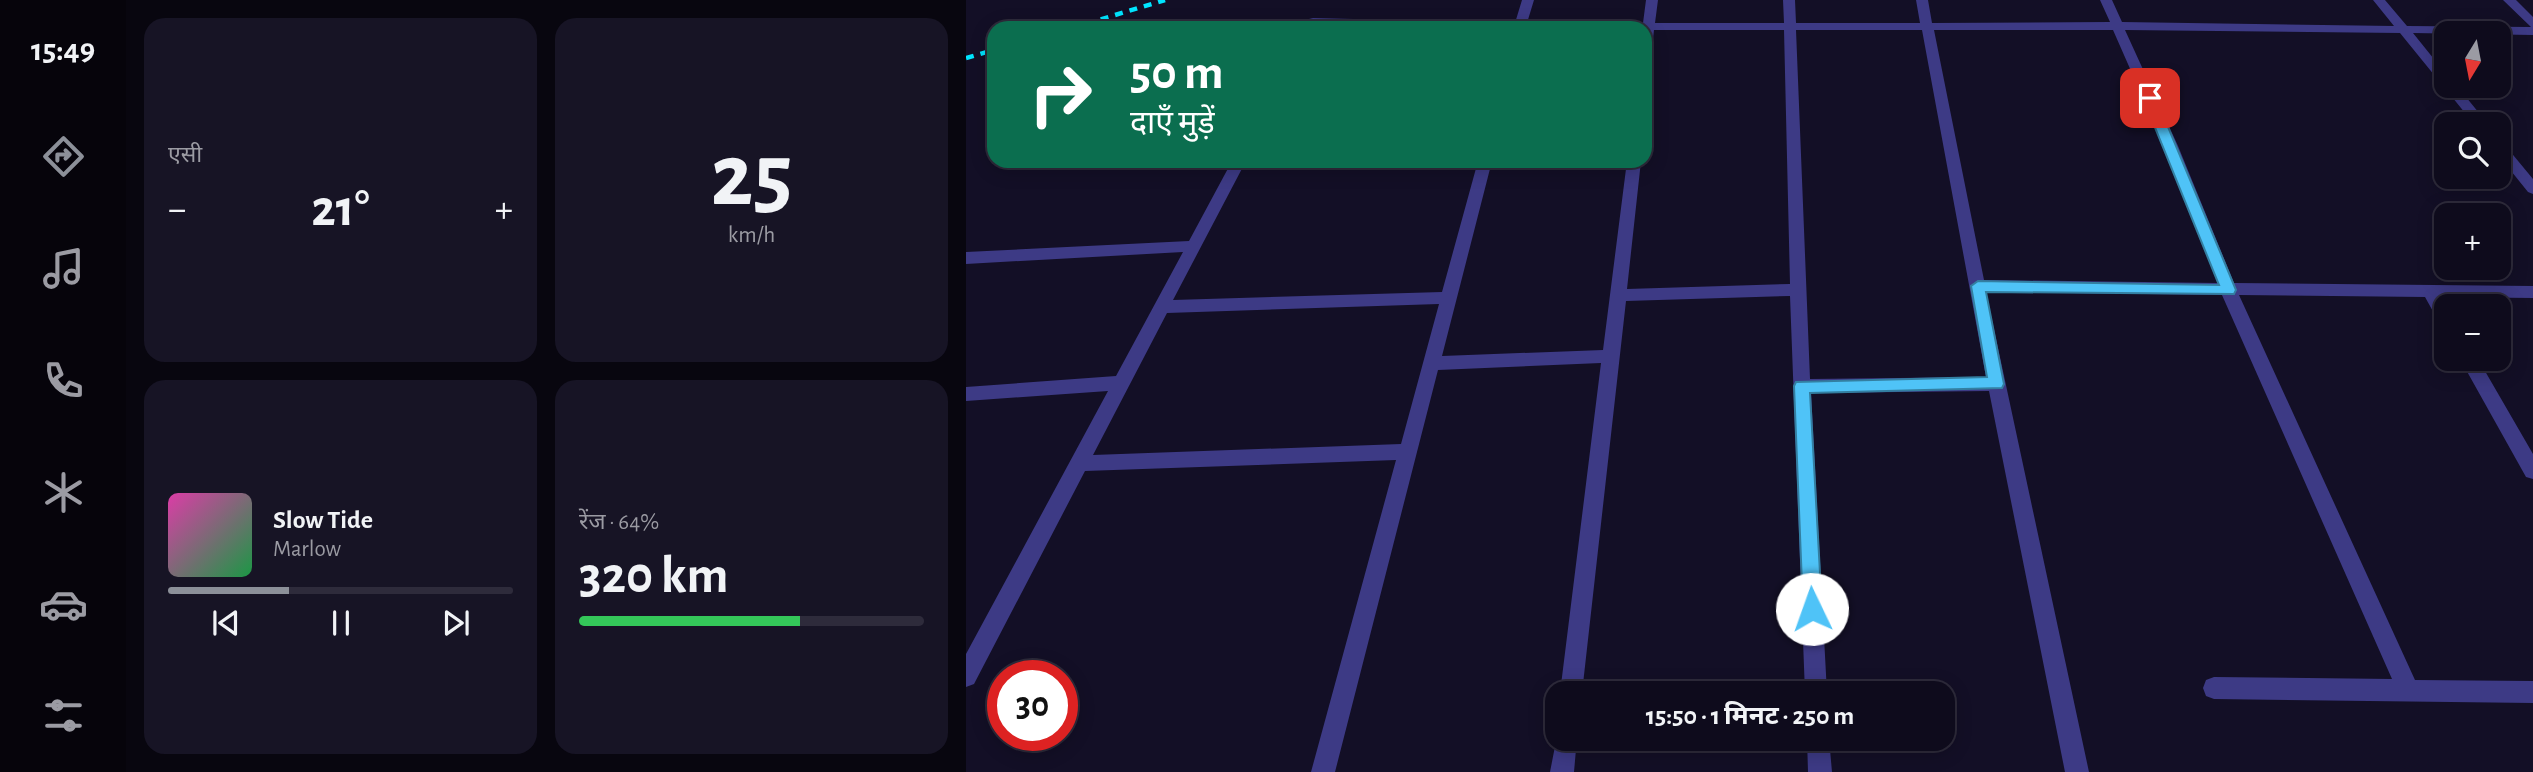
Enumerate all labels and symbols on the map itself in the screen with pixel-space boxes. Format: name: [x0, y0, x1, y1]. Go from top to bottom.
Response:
north arrow: [2434, 21, 2511, 98]
pin: [2120, 68, 2180, 128]
position arrow: [1775, 572, 1849, 646]
speed limit sign: 30: [987, 660, 1078, 751]

